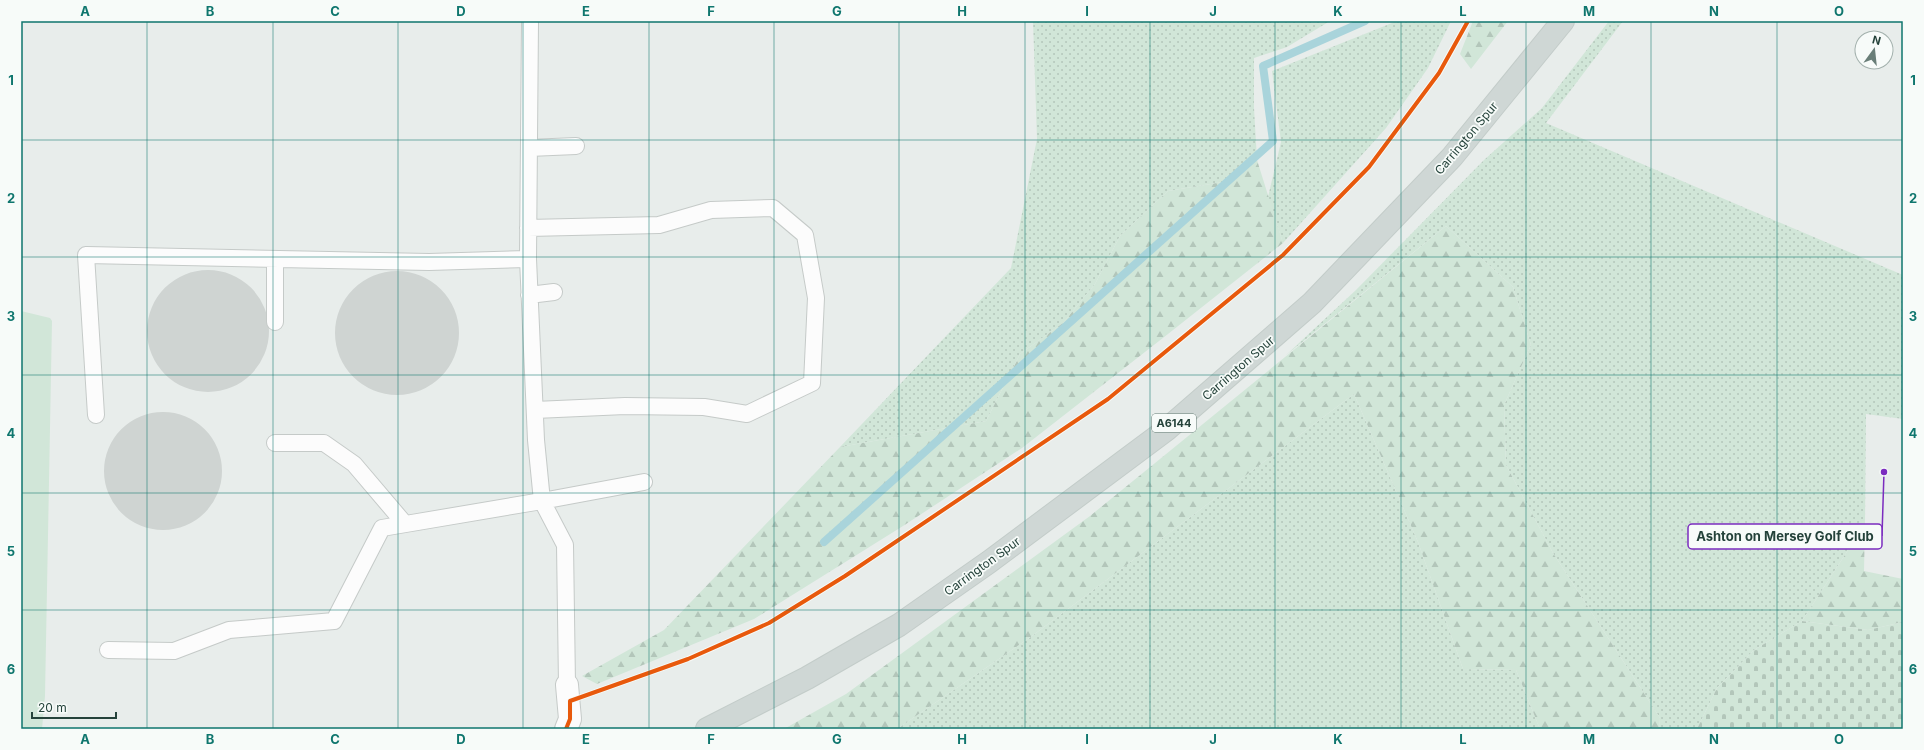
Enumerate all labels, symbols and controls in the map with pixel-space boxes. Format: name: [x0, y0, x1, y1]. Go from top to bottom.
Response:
text: A: [80, 3, 90, 19]
text: B: [206, 3, 215, 19]
text: C: [330, 3, 340, 19]
text: D: [456, 3, 466, 19]
text: E: [582, 3, 590, 19]
text: F: [707, 3, 715, 19]
text: G: [832, 3, 842, 19]
text: H: [957, 3, 967, 19]
text: I: [1085, 3, 1089, 19]
text: J: [1209, 3, 1217, 19]
text: K: [1333, 3, 1343, 19]
text: L: [1459, 3, 1467, 19]
text: M: [1583, 3, 1595, 19]
text: N: [1709, 3, 1719, 19]
text: O: [1834, 3, 1844, 19]
north arrow: [1854, 30, 1894, 70]
text: N: [1871, 32, 1882, 48]
text: 1: [8, 72, 14, 88]
text: 1: [1910, 72, 1916, 88]
street label: Carrington Spur: [1431, 98, 1501, 177]
text: 2: [7, 190, 15, 206]
text: 2: [1909, 190, 1917, 206]
text: 3: [7, 308, 15, 324]
text: 3: [1909, 308, 1917, 324]
street label: Carrington Spur: [1199, 332, 1277, 403]
road number: A6144: [1152, 414, 1196, 432]
text: 4: [7, 425, 16, 441]
text: 4: [1909, 425, 1918, 441]
callout: Ashton on Mersey Golf Club: [1688, 524, 1882, 549]
text: Ashton on Mersey Golf Club: [1696, 528, 1874, 544]
street label: Carrington Spur: [941, 533, 1023, 599]
text: 5: [7, 543, 15, 559]
text: 5: [1909, 543, 1917, 559]
text: 6: [7, 661, 15, 677]
text: 6: [1909, 661, 1917, 677]
scale bar: [32, 694, 116, 720]
text: 20 m: [38, 700, 67, 715]
text: A: [80, 731, 90, 747]
text: B: [206, 731, 215, 747]
text: C: [330, 731, 340, 747]
text: D: [456, 731, 466, 747]
text: E: [582, 731, 590, 747]
text: F: [707, 731, 715, 747]
text: G: [832, 731, 842, 747]
text: H: [957, 731, 967, 747]
text: I: [1085, 731, 1089, 747]
text: J: [1209, 731, 1217, 747]
text: K: [1333, 731, 1343, 747]
text: L: [1459, 731, 1467, 747]
text: M: [1583, 731, 1595, 747]
text: N: [1709, 731, 1719, 747]
text: O: [1834, 731, 1844, 747]

